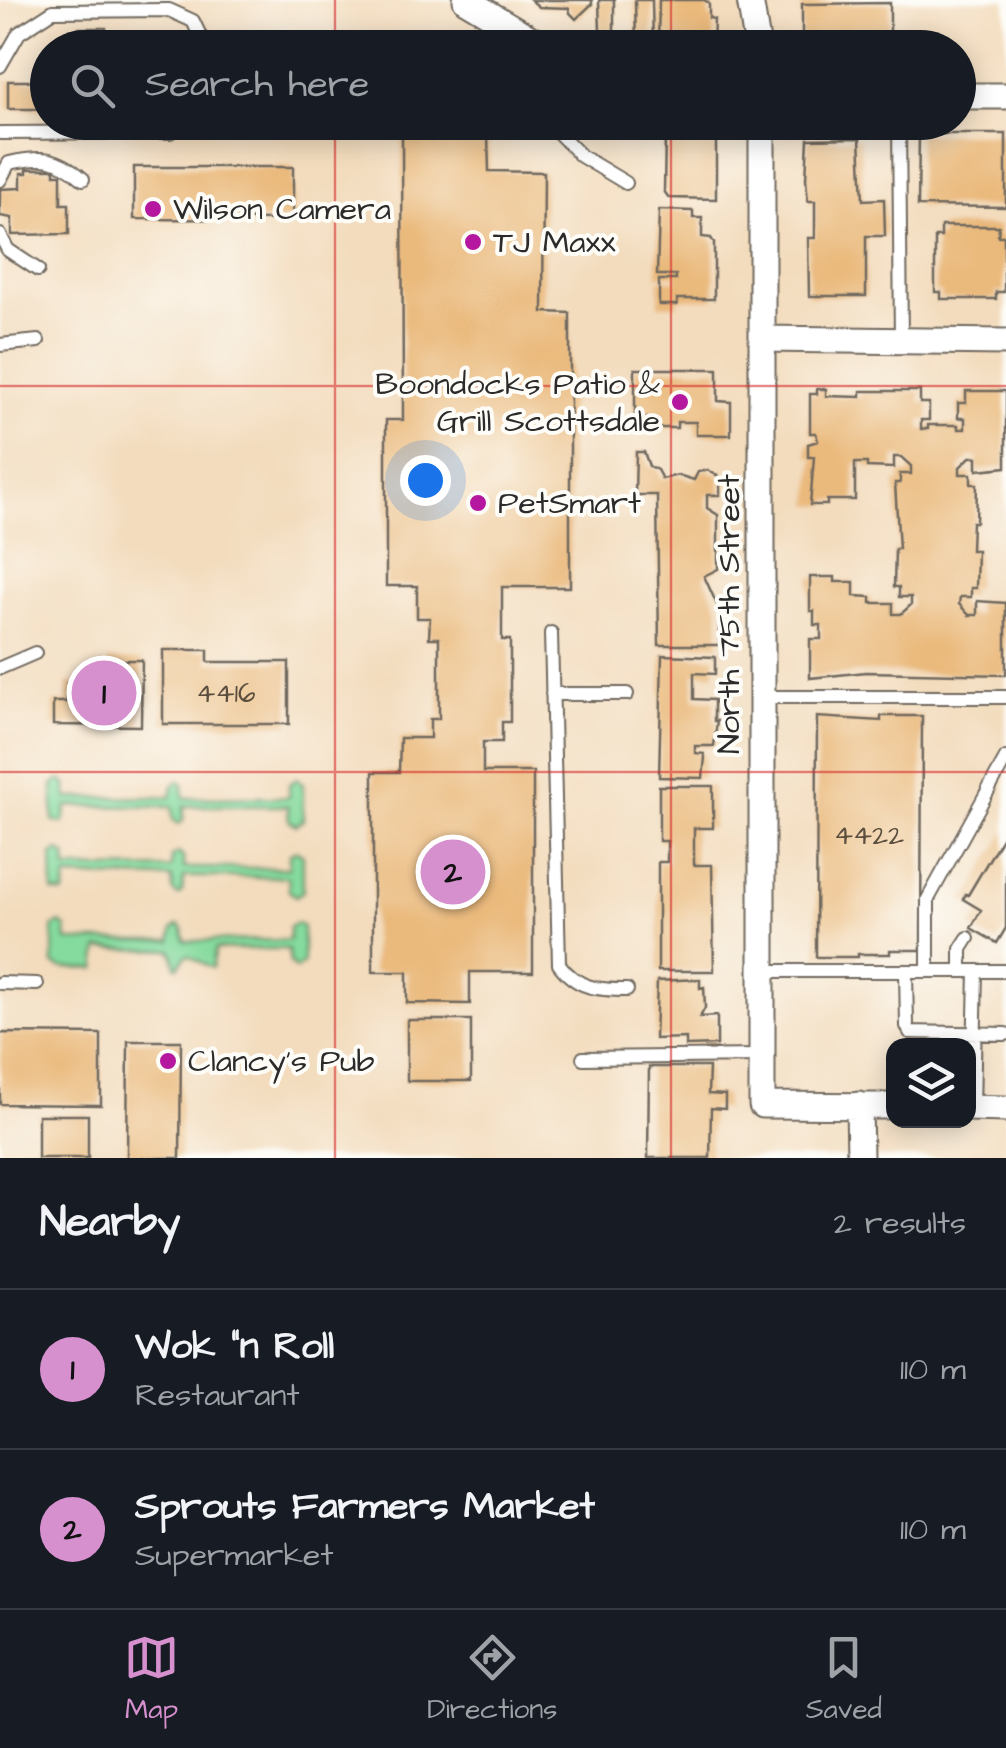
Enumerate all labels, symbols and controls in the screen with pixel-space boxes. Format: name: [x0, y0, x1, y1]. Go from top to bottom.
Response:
search box: [30, 30, 976, 140]
icon: search: [65, 58, 120, 113]
text: Search here: [145, 59, 369, 111]
place label: Wilson Camera: [173, 187, 391, 232]
marker: Wilson Camera: [142, 198, 164, 220]
place label: TJ Maxx: [493, 220, 616, 265]
marker: TJ Maxx: [462, 231, 484, 253]
place label: Boondocks Patio & Grill Scottsdale: [375, 362, 661, 444]
marker: Boondocks Patio & Grill Scottsdale: [669, 391, 691, 413]
your location: [400, 455, 451, 506]
street label: North 75th Street: [707, 474, 752, 754]
place label: PetSmart: [498, 481, 641, 526]
marker: PetSmart: [467, 492, 489, 514]
pin: 1: [72, 656, 136, 730]
house number: 4416: [196, 674, 256, 713]
house number: 4422: [834, 816, 904, 855]
pin: 2: [420, 834, 486, 910]
map controls: [886, 1038, 976, 1128]
button: layers: [886, 1038, 976, 1128]
place label: Clancy's Pub: [188, 1039, 375, 1084]
marker: Clancy's Pub: [157, 1050, 179, 1072]
text: Nearby: [40, 1194, 180, 1252]
text: 2 results: [834, 1201, 966, 1246]
text: Wok "n Roll: [135, 1321, 334, 1373]
text: 1: [70, 1347, 75, 1392]
text: 110 m: [900, 1347, 966, 1392]
text: Restaurant: [135, 1373, 300, 1418]
text: Sprouts Farmers Market: [135, 1481, 595, 1533]
text: 2: [63, 1507, 82, 1552]
text: 110 m: [900, 1507, 966, 1552]
text: Supermarket: [135, 1533, 333, 1578]
tab: Map: [124, 1630, 179, 1729]
tab: Directions: [427, 1630, 557, 1729]
tab: Saved: [806, 1630, 882, 1729]

